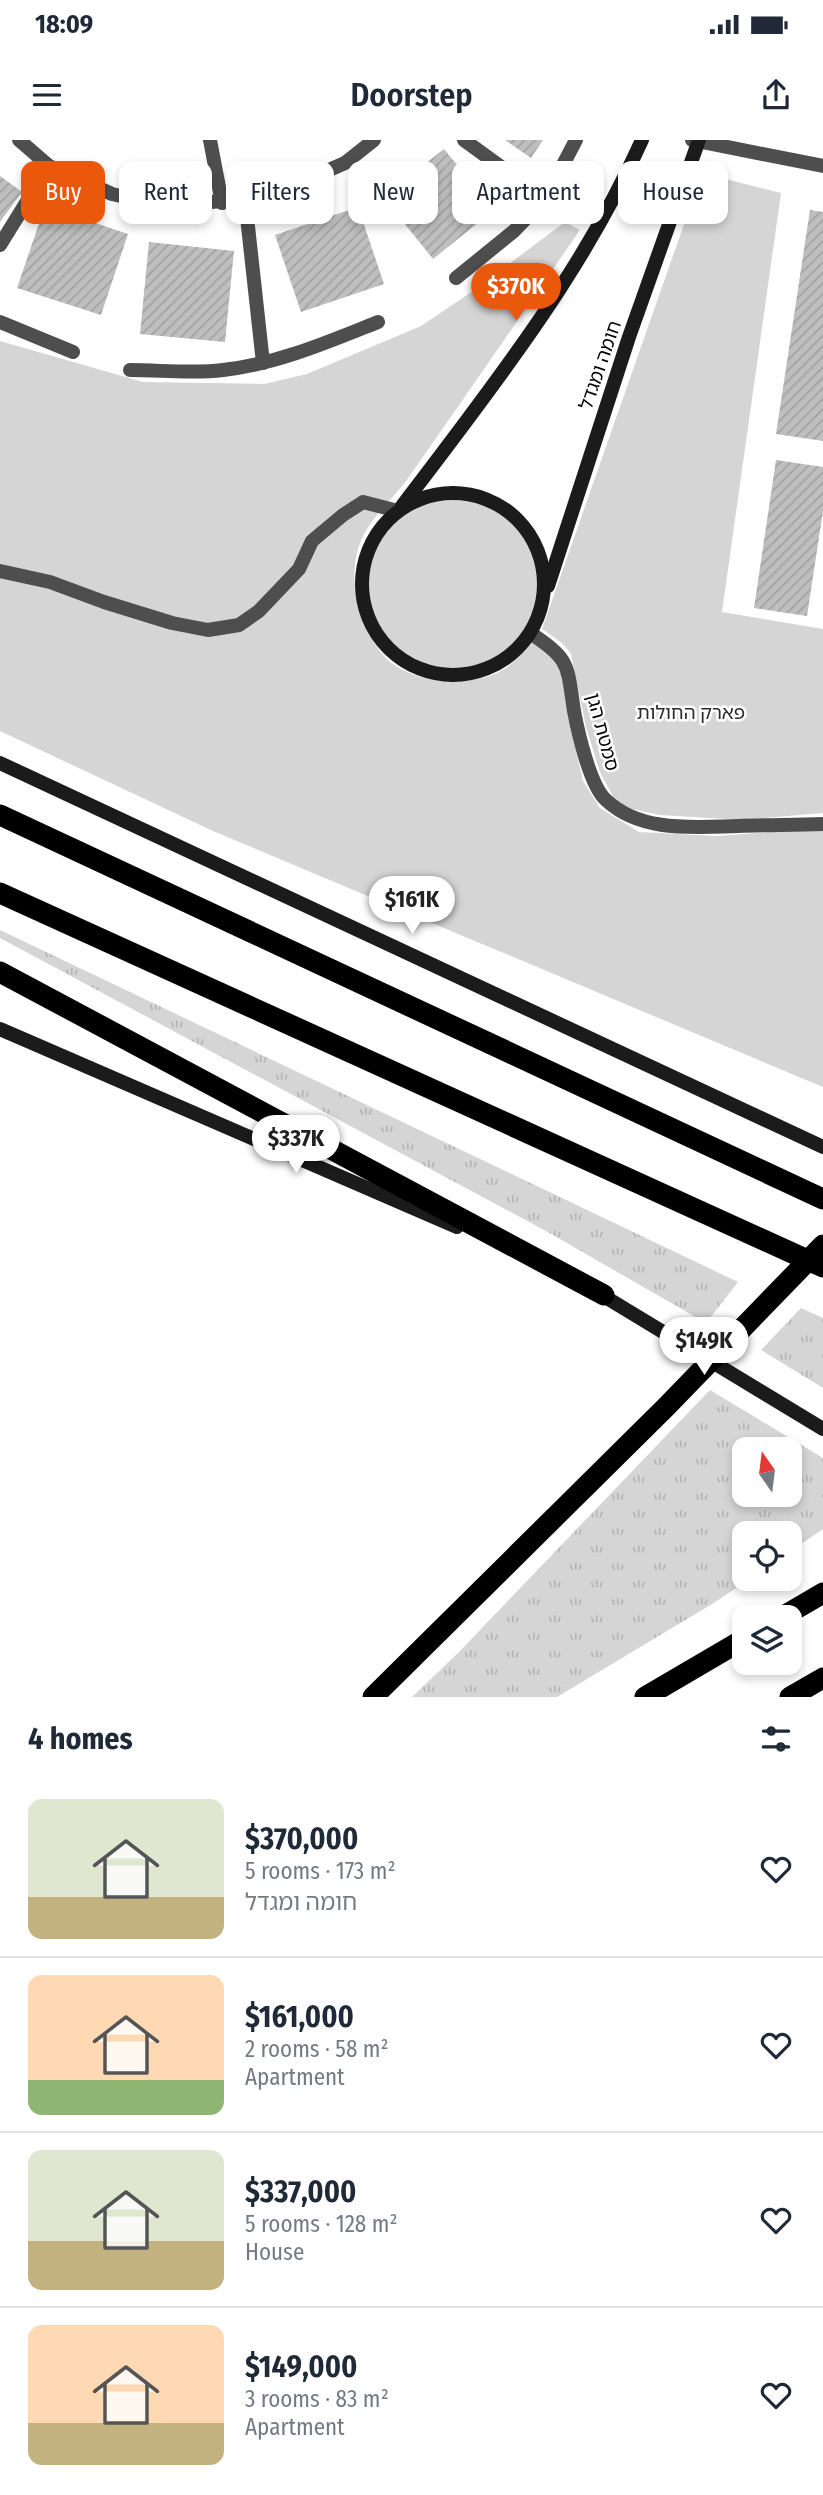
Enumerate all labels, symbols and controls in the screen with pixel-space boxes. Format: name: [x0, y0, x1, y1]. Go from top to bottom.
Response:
text: 18:09: [35, 9, 93, 40]
icon: menu: [28, 76, 66, 114]
text: Doorstep: [350, 76, 473, 114]
icon: share: [757, 76, 795, 114]
chip: Buy: [21, 161, 105, 224]
chip: Rent: [119, 161, 212, 224]
chip: Filters: [226, 161, 334, 224]
chip: New: [348, 161, 438, 224]
chip: Apartment: [452, 161, 604, 224]
chip: House: [618, 161, 728, 224]
pin: $370K: [467, 264, 565, 323]
text: $370K: [487, 272, 545, 300]
street label: חומה ומגדל: [574, 317, 626, 413]
street label: סמטת הגן: [582, 691, 624, 773]
park label: פארק החולות: [637, 701, 745, 724]
pin: $161K: [363, 876, 461, 936]
text: $161K: [385, 885, 439, 913]
pin: $337K: [247, 1116, 345, 1175]
text: $337K: [268, 1124, 324, 1152]
pin: $149K: [655, 1318, 753, 1377]
text: $149K: [675, 1326, 733, 1354]
north arrow: [732, 1437, 802, 1507]
map controls: [732, 1437, 802, 1675]
button: locate: [732, 1521, 802, 1591]
button: layers: [732, 1605, 802, 1675]
icon: filters: [757, 1720, 795, 1758]
text: 4 homes: [28, 1721, 133, 1757]
text: $370,000: [245, 1821, 358, 1857]
icon: home: [84, 1827, 168, 1911]
icon: heart: [757, 1850, 795, 1888]
text: 5 rooms · 173 m²: [245, 1857, 396, 1885]
text: חומה ומגדל: [245, 1888, 357, 1916]
text: $161,000: [245, 1999, 354, 2035]
icon: home: [84, 2003, 168, 2087]
icon: heart: [757, 2026, 795, 2064]
text: 2 rooms · 58 m²: [245, 2035, 389, 2063]
text: Apartment: [245, 2063, 345, 2091]
text: $337,000: [245, 2174, 356, 2210]
icon: home: [84, 2178, 168, 2262]
icon: heart: [757, 2201, 795, 2239]
text: 5 rooms · 128 m²: [245, 2210, 398, 2238]
text: House: [245, 2238, 304, 2266]
text: $149,000: [245, 2349, 357, 2385]
icon: home: [84, 2353, 168, 2437]
icon: heart: [757, 2376, 795, 2414]
text: 3 rooms · 83 m²: [245, 2385, 389, 2413]
text: Apartment: [245, 2413, 345, 2441]

